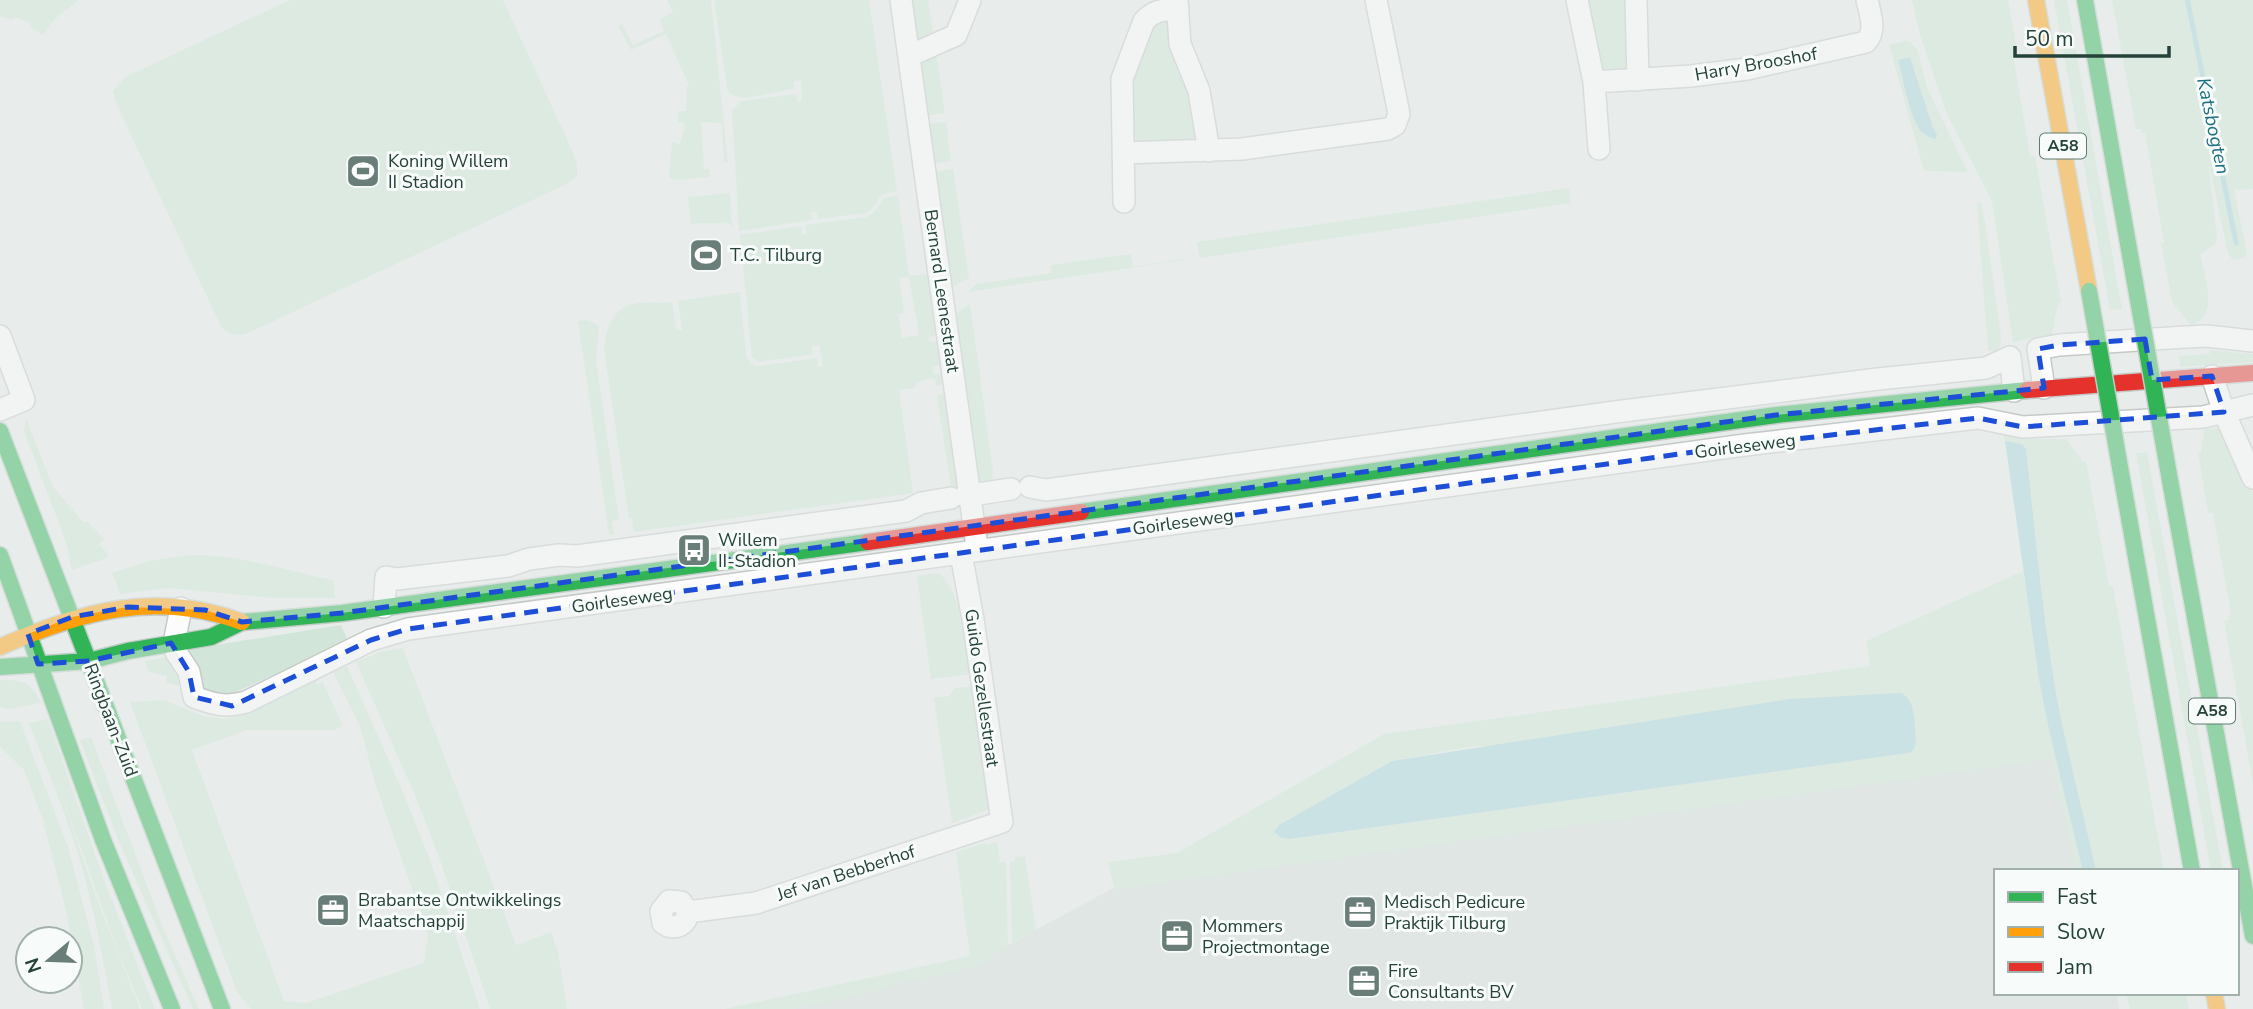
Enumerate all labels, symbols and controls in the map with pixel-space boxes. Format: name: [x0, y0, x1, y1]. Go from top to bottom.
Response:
scale bar: [2015, 14, 2169, 58]
text: 50 m: [2025, 25, 2074, 53]
street label: Harry Brooshof: [1693, 41, 1820, 87]
water label: Katsbogten: [2190, 75, 2236, 177]
road number: A58: [2040, 134, 2086, 158]
place label: Koning Willem II Stadion: [388, 149, 508, 194]
sports icon: Koning Willem II Stadion: [344, 152, 382, 190]
street label: Bernard Leenestraat: [919, 208, 965, 375]
sports icon: T.C. Tilburg: [687, 236, 725, 274]
place label: T.C. Tilburg: [730, 243, 822, 267]
street label: Goirleseweg: [1693, 428, 1797, 464]
street label: Goirleseweg: [1131, 503, 1235, 541]
place label: Willem II-Stadion: [718, 528, 796, 573]
bus stop icon: Willem II-Stadion: [675, 531, 713, 569]
street label: Goirleseweg: [570, 581, 674, 619]
street label: Guido Gezellestraat: [959, 607, 1005, 769]
street label: Ringbaan-Zuid: [78, 660, 144, 780]
road number: A58: [2189, 698, 2235, 724]
street label: Jef van Bebberhof: [773, 839, 919, 907]
legend: [1994, 869, 2239, 995]
text: Fast: [2057, 883, 2097, 911]
place label: Brabantse Ontwikkelings Maatschappij: [358, 888, 562, 933]
place label: Medisch Pedicure Praktijk Tilburg: [1384, 890, 1525, 935]
office icon: Brabantse Ontwikkelings Maatschappij: [314, 891, 352, 929]
office icon: Medisch Pedicure Praktijk Tilburg: [1341, 893, 1379, 931]
place label: Mommers Projectmontage: [1202, 914, 1330, 959]
office icon: Mommers Projectmontage: [1158, 917, 1196, 955]
text: Slow: [2057, 918, 2106, 946]
north arrow: [14, 925, 84, 995]
text: Jam: [2056, 953, 2093, 981]
text: N: [19, 954, 48, 976]
place label: Fire Consultants BV: [1388, 959, 1514, 1004]
office icon: Fire Consultants BV: [1345, 962, 1383, 1000]

